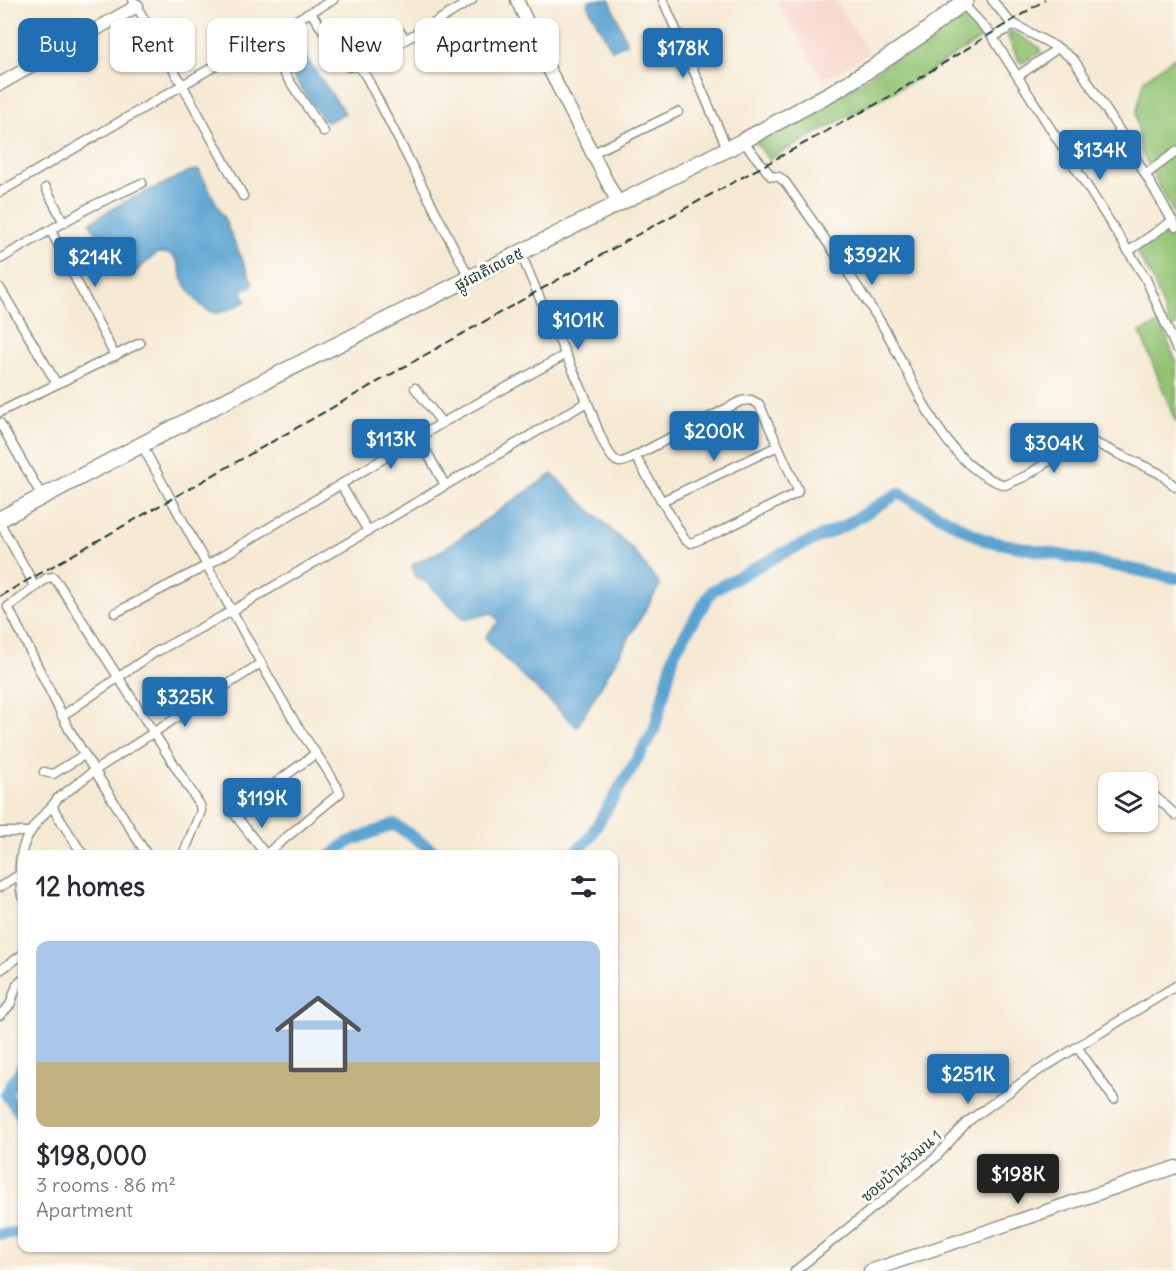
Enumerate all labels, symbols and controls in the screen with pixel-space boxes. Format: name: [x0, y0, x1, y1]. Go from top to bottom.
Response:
chip: Buy: [18, 18, 98, 72]
chip: Rent: [110, 18, 195, 72]
chip: Filters: [207, 18, 307, 72]
chip: New: [319, 18, 403, 72]
chip: Apartment: [415, 18, 559, 72]
pin: $178K: [641, 28, 725, 79]
text: $178K: [657, 35, 709, 60]
pin: $134K: [1058, 130, 1142, 181]
text: $134K: [1073, 137, 1127, 162]
pin: $392K: [830, 235, 914, 286]
pin: $214K: [53, 237, 137, 288]
text: $392K: [843, 242, 901, 267]
street label: ផ្លូវជាតិលេខ៥: [451, 243, 529, 298]
text: $214K: [68, 244, 122, 269]
pin: $101K: [536, 300, 620, 351]
text: $101K: [552, 307, 604, 332]
pin: $200K: [672, 411, 756, 462]
text: $200K: [684, 418, 744, 443]
pin: $113K: [349, 419, 433, 470]
pin: $304K: [1012, 423, 1096, 474]
text: $113K: [366, 426, 416, 451]
text: $304K: [1024, 430, 1084, 455]
pin: $325K: [143, 677, 227, 728]
text: $325K: [156, 684, 214, 709]
map controls: [1098, 772, 1158, 832]
button: layers: [1098, 772, 1158, 832]
pin: $119K: [220, 778, 304, 829]
text: $119K: [237, 785, 287, 810]
text: 12 homes: [36, 870, 145, 903]
icon: filters: [567, 870, 600, 903]
icon: home: [264, 980, 372, 1088]
pin: $251K: [926, 1054, 1010, 1105]
text: $251K: [941, 1061, 995, 1086]
street label: ซอยบ้านวังมน 1: [857, 1126, 945, 1206]
text: $198,000: [36, 1139, 147, 1172]
pin: $198K: [976, 1154, 1060, 1205]
text: $198K: [991, 1161, 1045, 1186]
text: 3 rooms · 86 m²: [36, 1172, 176, 1197]
text: Apartment: [36, 1197, 133, 1222]

